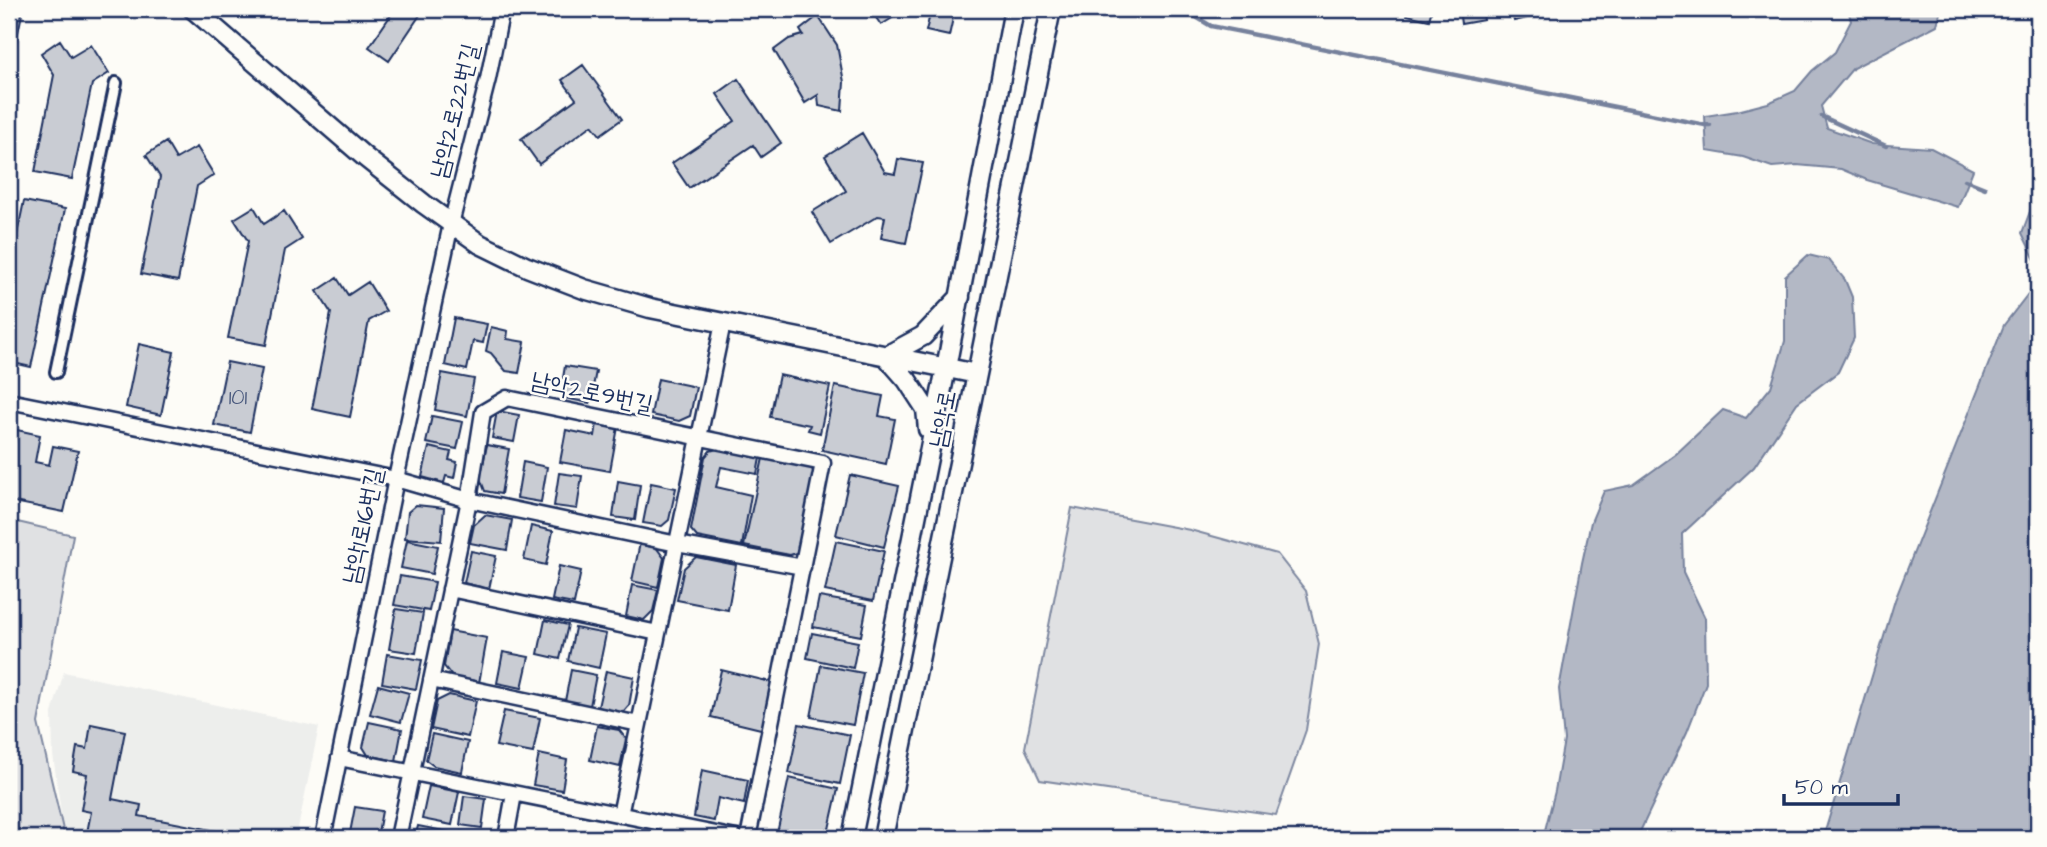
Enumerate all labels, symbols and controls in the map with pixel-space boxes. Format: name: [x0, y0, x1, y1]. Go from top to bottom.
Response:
street label: 남악2로22번길: [422, 40, 488, 182]
street label: 남악2로9번길: [528, 363, 656, 423]
house number: 101: [229, 383, 248, 412]
street label: 남악로: [921, 387, 965, 451]
street label: 남악1로16번길: [334, 465, 392, 587]
scale bar: [1784, 763, 1898, 807]
text: 50 m: [1795, 773, 1849, 802]

